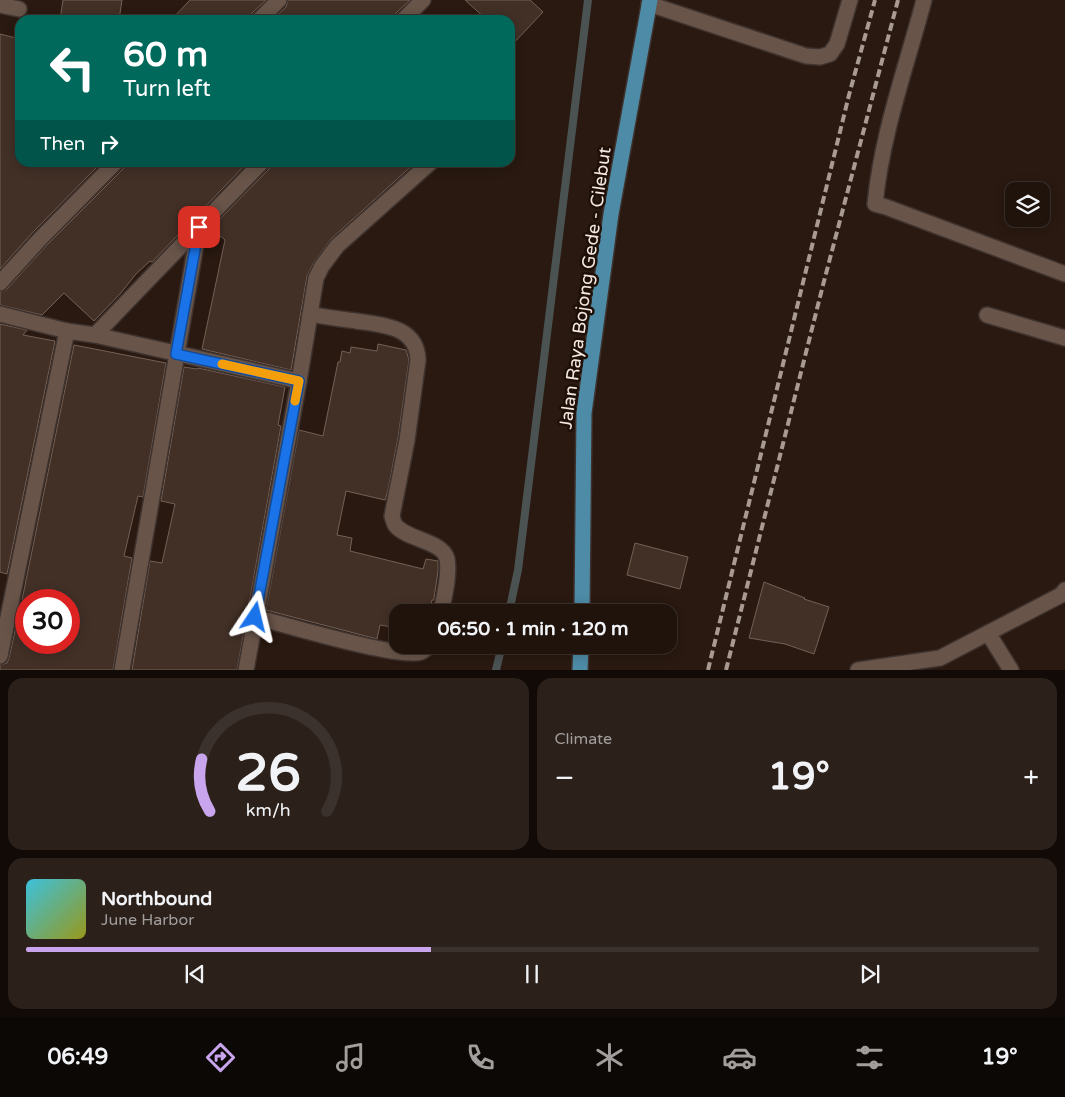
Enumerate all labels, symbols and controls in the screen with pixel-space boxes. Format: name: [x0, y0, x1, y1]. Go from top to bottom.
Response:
text: 60 m: [123, 34, 208, 76]
icon: left: [40, 35, 105, 100]
text: Turn left: [123, 76, 211, 102]
icon: right: [95, 130, 123, 158]
text: Then: [40, 133, 85, 155]
street label: Jalan Raya Bojong Gede - Cilebut: [554, 145, 616, 430]
map controls: [1005, 182, 1050, 227]
button: layers: [1005, 182, 1050, 227]
pin: [178, 206, 220, 248]
icon: arrive: [185, 213, 213, 241]
speed limit sign: 30: [15, 589, 80, 654]
position arrow: [228, 590, 280, 642]
text: 06:50 · 1 min · 120 m: [437, 618, 629, 640]
text: Climate: [555, 729, 612, 749]
text: 26: [236, 742, 301, 805]
text: 19°: [768, 754, 830, 800]
text: −: [555, 761, 574, 795]
text: +: [1023, 761, 1039, 795]
text: km/h: [246, 800, 291, 821]
text: Northbound: [101, 888, 212, 910]
text: June Harbor: [101, 910, 194, 930]
icon: previous: [181, 960, 209, 988]
icon: pause: [518, 960, 546, 988]
icon: next: [856, 960, 884, 988]
icon: directions: [203, 1040, 238, 1075]
icon: music: [333, 1040, 368, 1075]
icon: phone: [463, 1040, 498, 1075]
icon: climate: [592, 1040, 627, 1075]
icon: car: [722, 1040, 757, 1075]
icon: filters: [852, 1040, 887, 1075]
text: 06:49: [47, 1044, 108, 1070]
text: 19°: [982, 1044, 1018, 1070]

